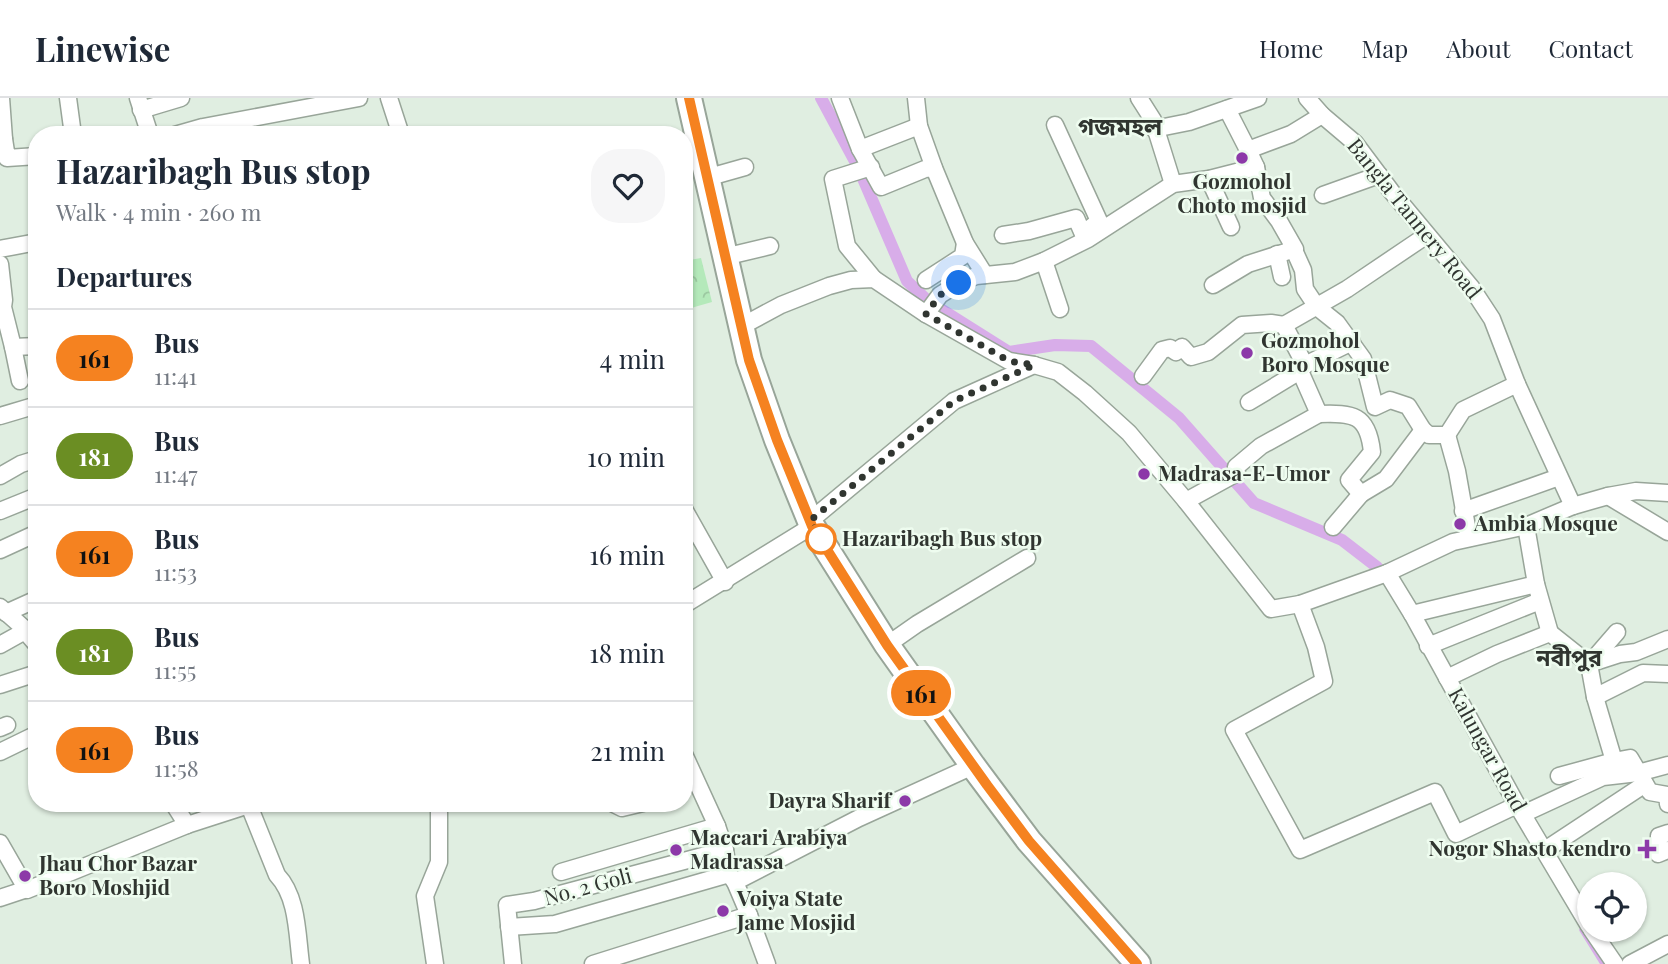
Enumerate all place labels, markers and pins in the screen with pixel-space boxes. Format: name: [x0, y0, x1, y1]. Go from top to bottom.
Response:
marker: Gozmohol Choto mosjid: [1234, 150, 1250, 166]
place label: Gozmohol Choto mosjid: [1177, 166, 1307, 218]
place label: Gozmohol Boro Mosque: [1261, 325, 1389, 377]
marker: Gozmohol Boro Mosque: [1239, 345, 1255, 361]
place label: Madrasa-E-Umor: [1158, 458, 1330, 486]
marker: Madrasa-E-Umor: [1136, 466, 1152, 482]
place label: Ambia Mosque: [1473, 508, 1618, 536]
marker: Ambia Mosque: [1452, 516, 1468, 532]
place label: Hazaribagh Bus stop: [842, 523, 1042, 551]
marker: Hazaribagh Bus stop: [806, 524, 836, 554]
place label: Dayra Sharif: [768, 785, 894, 813]
marker: Dayra Sharif: [897, 793, 913, 809]
place label: Maccari Arabiya Madrassa: [690, 822, 848, 874]
place label: Nogor Shasto kendro: [1429, 833, 1631, 861]
marker: Nogor Shasto kendro: [1637, 839, 1657, 859]
marker: Maccari Arabiya Madrassa: [668, 842, 684, 858]
place label: Jhau Chor Bazar Boro Moshjid: [38, 848, 197, 900]
marker: Jhau Chor Bazar Boro Moshjid: [17, 868, 33, 884]
place label: Voiya State Jame Mosjid: [736, 883, 856, 935]
marker: Voiya State Jame Mosjid: [715, 903, 731, 919]

